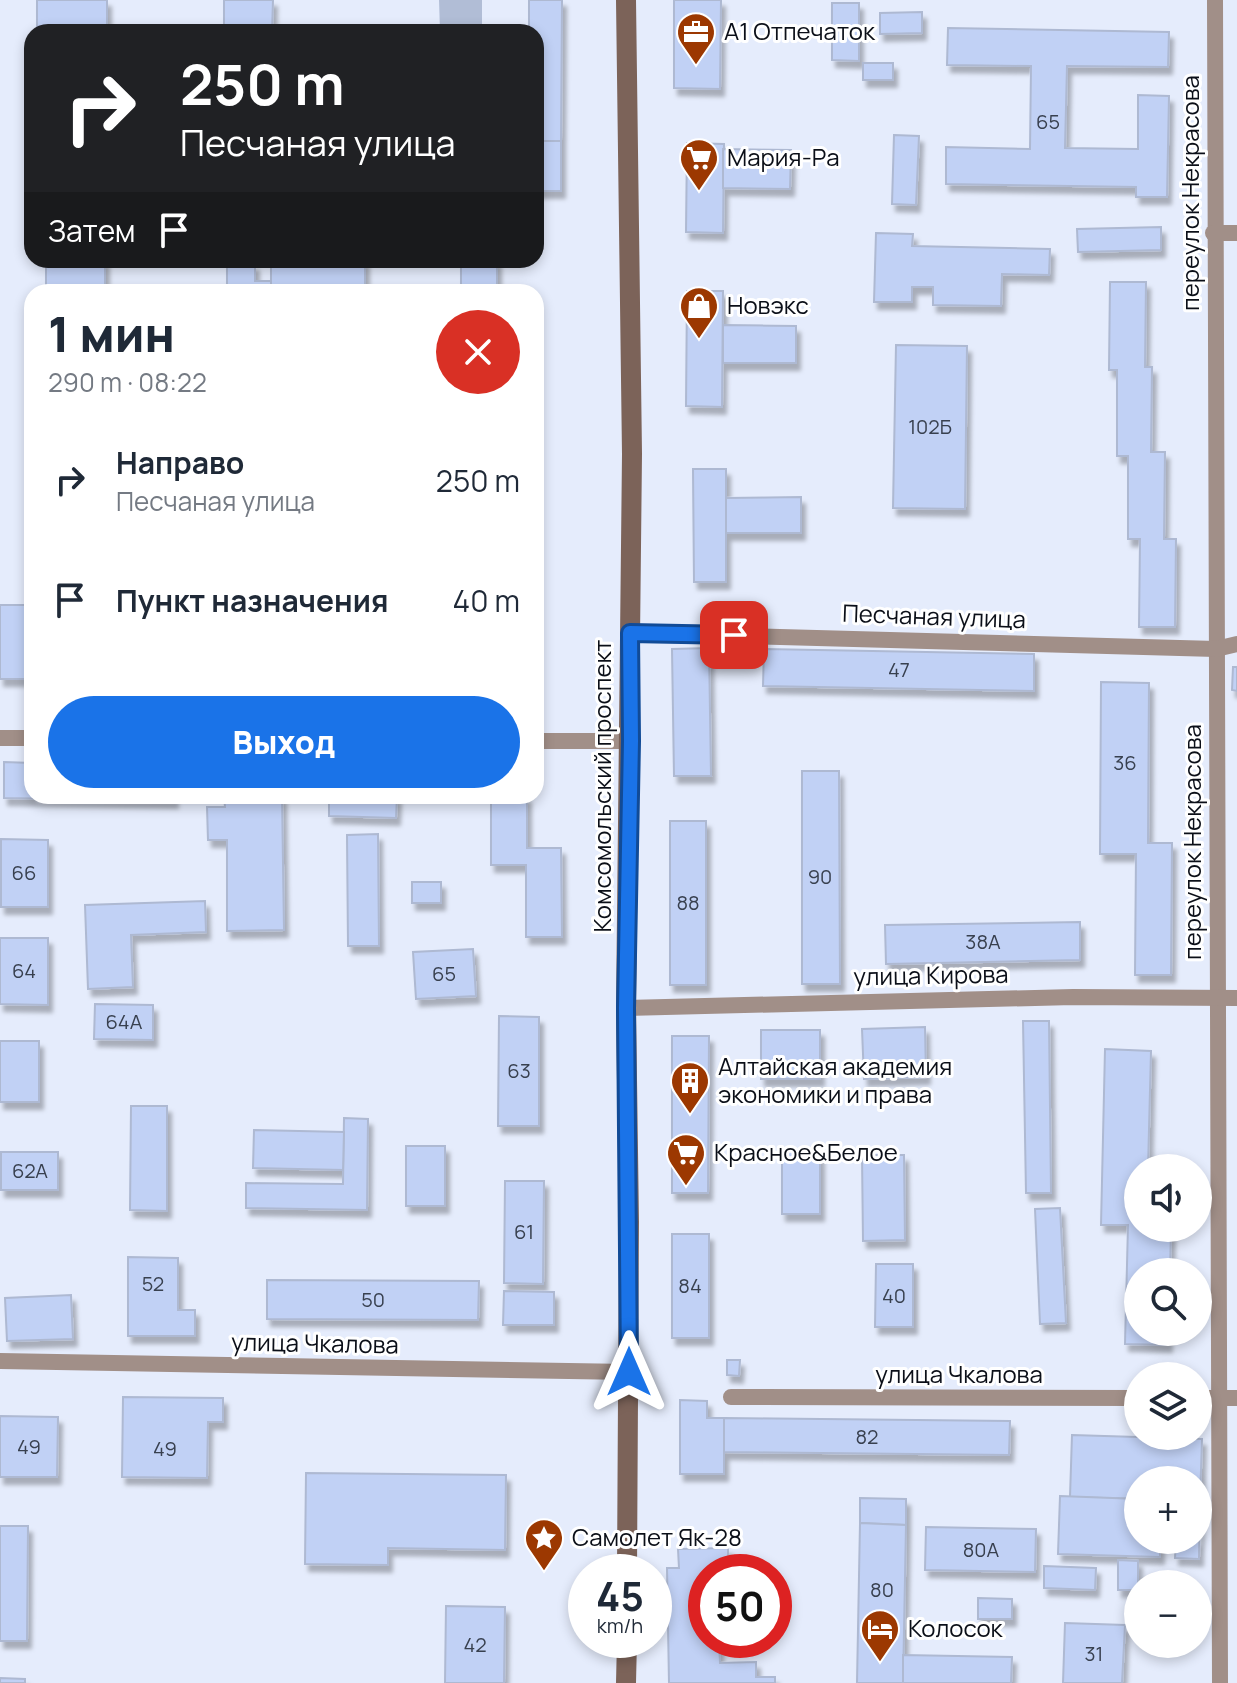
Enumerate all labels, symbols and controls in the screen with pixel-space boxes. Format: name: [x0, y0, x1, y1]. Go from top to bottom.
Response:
office icon: А1 Отпечаток: [675, 11, 717, 66]
place label: А1 Отпечаток: [724, 14, 876, 47]
text: 250 m: [180, 45, 345, 122]
icon: right: [48, 56, 152, 160]
street label: переулок Некрасова: [1173, 75, 1206, 311]
house number: 65: [1036, 108, 1060, 135]
text: Песчаная улица: [180, 118, 456, 167]
supermarket icon: Мария-Ра: [678, 137, 720, 192]
place label: Мария-Ра: [727, 140, 840, 173]
icon: arrive: [152, 208, 196, 252]
text: Затем: [48, 210, 136, 251]
shop icon: Новэкс: [678, 285, 720, 340]
place label: Новэкс: [727, 288, 809, 321]
text: 1 мин: [48, 301, 175, 366]
button: close: [436, 310, 520, 394]
text: 290 m · 08:22: [48, 364, 207, 400]
house number: 102Б: [908, 413, 952, 440]
text: Направо: [116, 442, 244, 483]
icon: right: [48, 458, 92, 502]
text: 250 m: [436, 460, 520, 501]
text: Песчаная улица: [116, 483, 315, 519]
icon: arrive: [48, 578, 92, 622]
text: Пункт назначения: [116, 580, 389, 621]
text: 40 m: [453, 580, 520, 621]
street label: Песчаная улица: [842, 596, 1026, 635]
pin: [700, 601, 768, 669]
icon: arrive: [712, 613, 756, 657]
street label: Комсомольский проспект: [585, 639, 618, 933]
house number: 47: [888, 656, 910, 683]
button: Выход: [48, 696, 520, 788]
street label: переулок Некрасова: [1175, 724, 1208, 960]
house number: 36: [1113, 749, 1137, 776]
house number: 66: [12, 859, 36, 886]
house number: 90: [808, 863, 832, 890]
house number: 88: [676, 889, 700, 916]
house number: 38А: [965, 928, 1001, 955]
house number: 64: [12, 957, 36, 984]
street label: улица Кирова: [853, 957, 1009, 992]
house number: 65: [432, 960, 456, 987]
house number: 64А: [105, 1008, 143, 1035]
place label: Алтайская академия экономики и права: [718, 1049, 952, 1110]
house number: 63: [507, 1057, 531, 1084]
building icon: Алтайская академия экономики и права: [669, 1060, 711, 1115]
supermarket icon: Красное&Белое: [665, 1132, 707, 1187]
place label: Красное&Белое: [714, 1135, 898, 1168]
map controls: [1124, 1154, 1212, 1658]
button: sound: [1124, 1154, 1212, 1242]
house number: 62А: [12, 1157, 48, 1184]
house number: 61: [514, 1218, 534, 1245]
button: search: [1124, 1258, 1212, 1346]
house number: 52: [142, 1270, 164, 1297]
house number: 84: [678, 1272, 702, 1299]
house number: 40: [882, 1282, 906, 1309]
house number: 50: [361, 1286, 385, 1313]
street label: улица Чкалова: [231, 1325, 399, 1360]
position arrow: [587, 1330, 671, 1414]
street label: улица Чкалова: [875, 1357, 1043, 1390]
button: layers: [1124, 1362, 1212, 1450]
house number: 82: [855, 1423, 879, 1450]
house number: 49: [17, 1433, 41, 1460]
house number: 49: [153, 1435, 177, 1462]
button: +: [1124, 1466, 1212, 1554]
place icon: Самолет Як-28: [523, 1517, 565, 1572]
place label: Самолет Як-28: [572, 1520, 742, 1553]
house number: 80А: [963, 1536, 1000, 1563]
speed limit sign: 50: [688, 1554, 792, 1658]
text: 45: [596, 1568, 644, 1623]
button: −: [1124, 1570, 1212, 1658]
house number: 80: [870, 1576, 894, 1603]
hotel icon: Колосок: [859, 1608, 901, 1663]
place label: Колосок: [908, 1611, 1004, 1644]
text: km/h: [597, 1612, 643, 1639]
house number: 42: [463, 1631, 487, 1658]
house number: 31: [1085, 1640, 1103, 1667]

